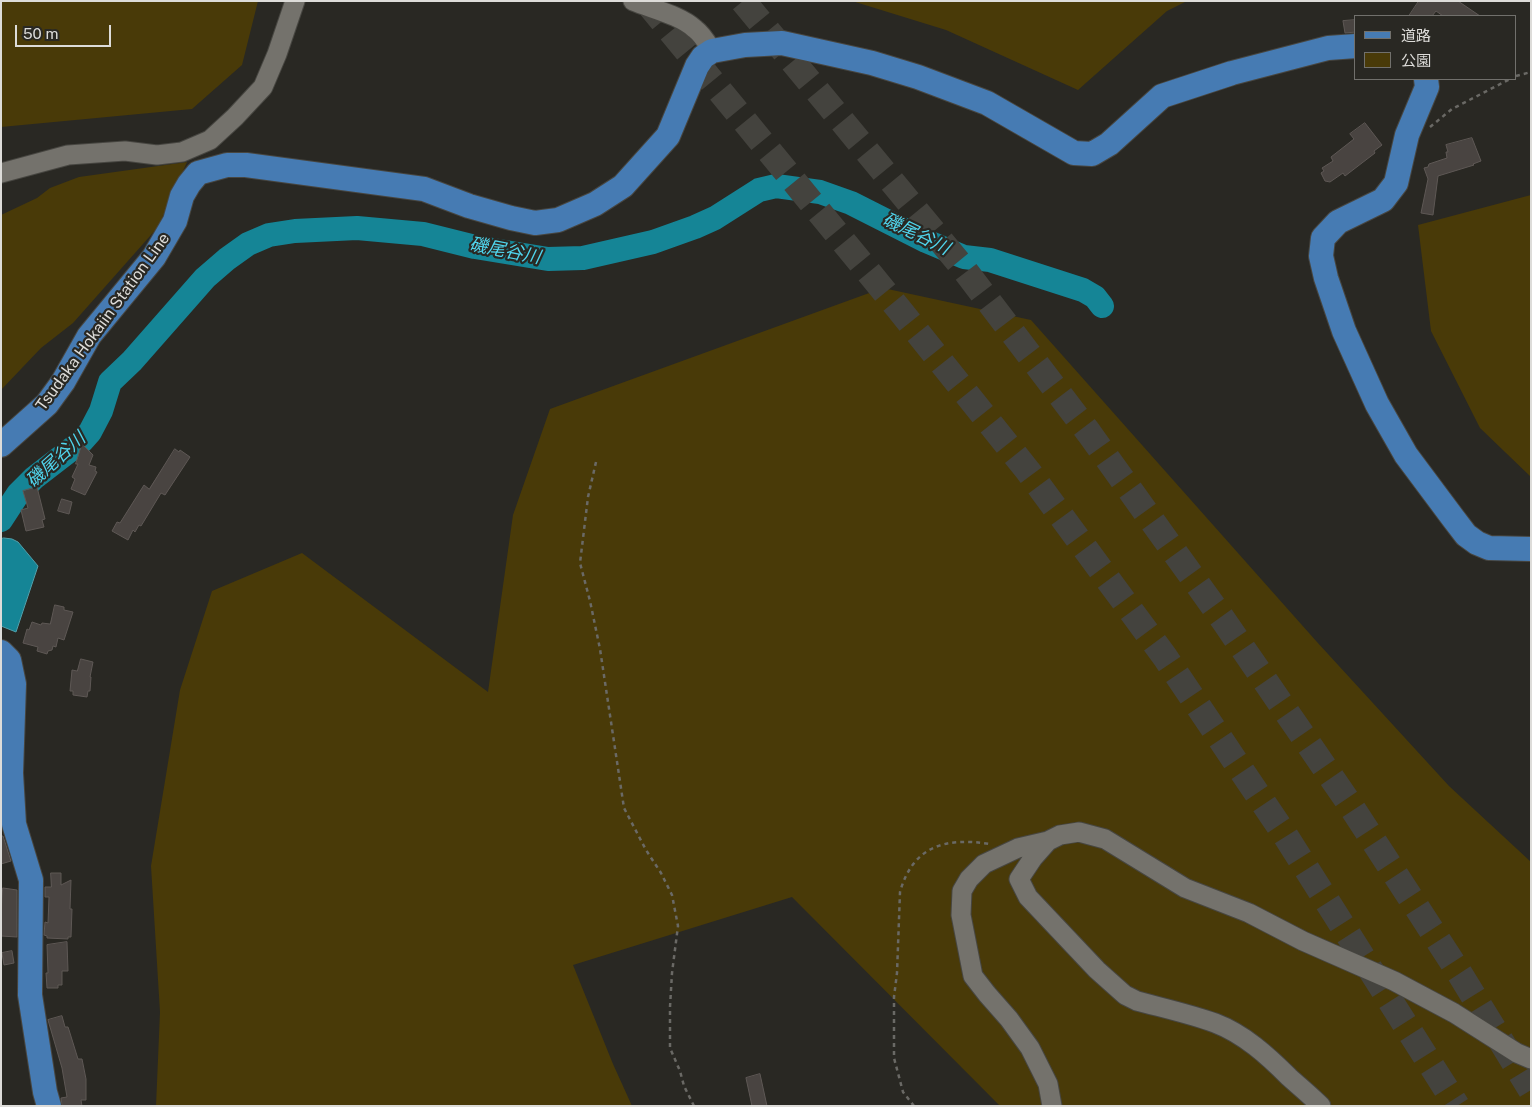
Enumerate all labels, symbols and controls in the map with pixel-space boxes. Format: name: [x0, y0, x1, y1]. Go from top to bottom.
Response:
scale bar: [18, 15, 114, 47]
legend: [1354, 15, 1517, 80]
text: 50 m: [23, 25, 58, 42]
text: 道路: [1401, 27, 1431, 44]
text: 公園: [1401, 52, 1431, 69]
water label: 磯尾谷川: [879, 209, 953, 259]
street label: Tsudaka Hokaiin Station Line: [32, 229, 174, 415]
water label: 磯尾谷川: [468, 234, 542, 268]
water label: 磯尾谷川: [22, 428, 90, 492]

